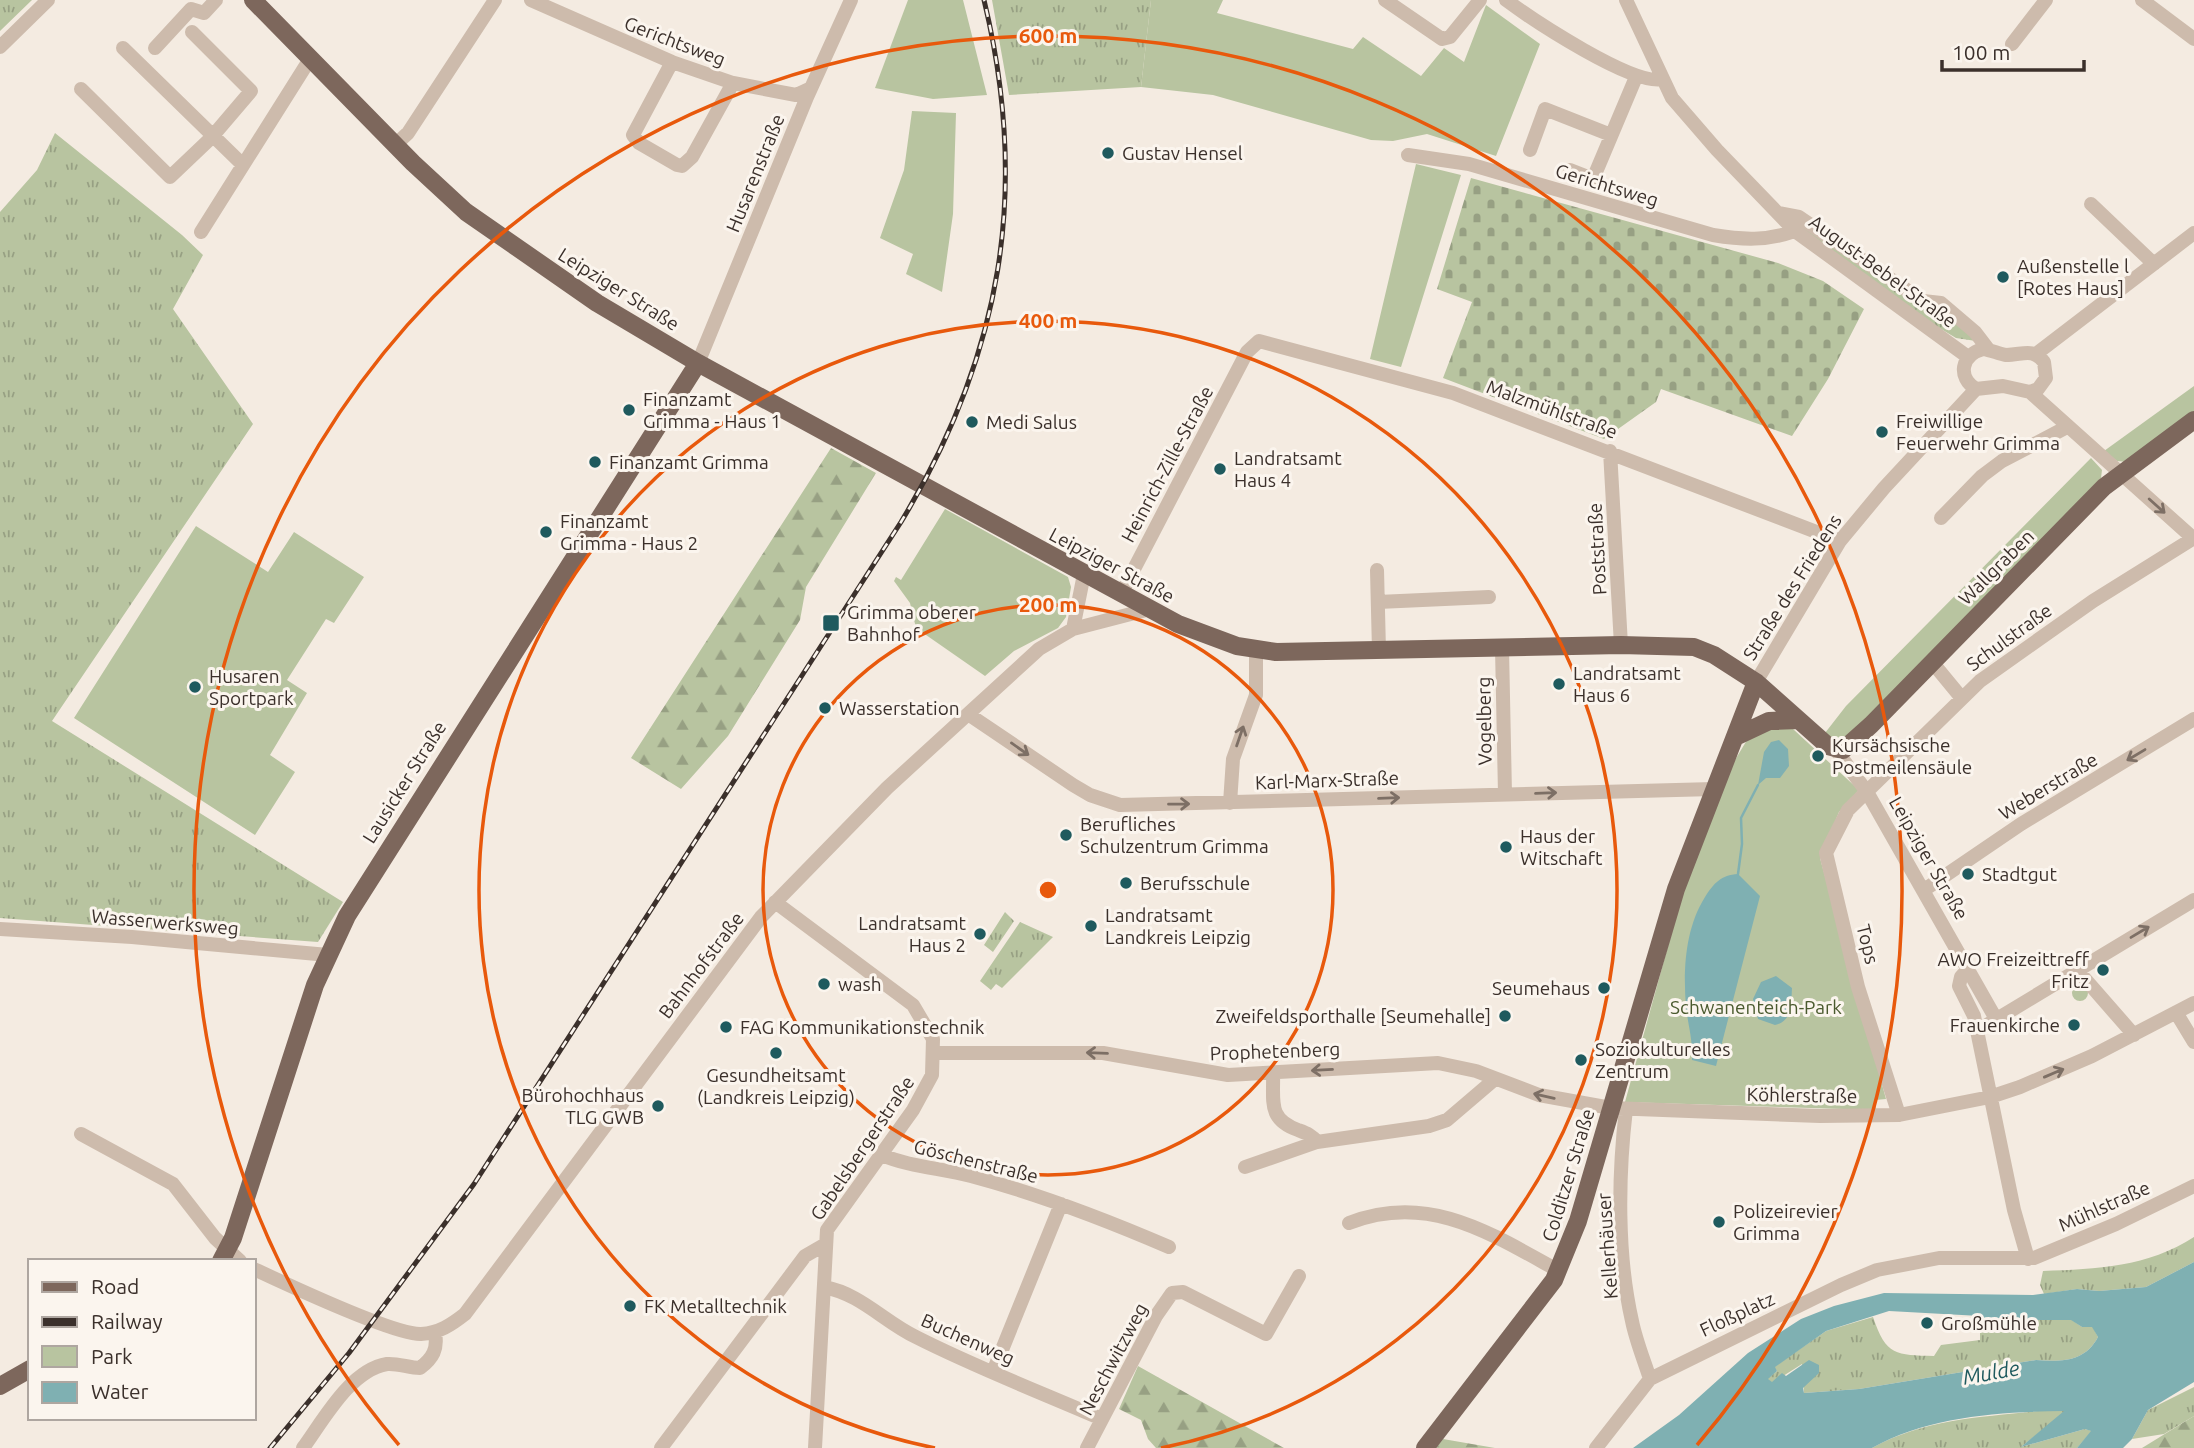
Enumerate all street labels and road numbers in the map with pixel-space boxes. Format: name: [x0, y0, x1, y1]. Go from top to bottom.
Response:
street label: Gerichtsweg: [621, 12, 729, 70]
street label: Husarenstraße: [721, 111, 789, 235]
street label: Gerichtsweg: [1553, 159, 1661, 211]
street label: August-Bebel-Straße: [1805, 210, 1961, 332]
street label: Leipziger Straße: [554, 243, 684, 335]
street label: Malzmühlstraße: [1484, 375, 1620, 443]
street label: Heinrich-Zille-Straße: [1116, 382, 1218, 546]
street label: Poststraße: [1584, 502, 1610, 596]
street label: Straße des Friedens: [1738, 510, 1846, 664]
street label: Leipziger Straße: [1046, 523, 1178, 607]
street label: Wallgraben: [1954, 525, 2038, 609]
street label: Schulstraße: [1962, 599, 2056, 675]
street label: Vogelberg: [1472, 677, 1496, 765]
street label: Lausicker Straße: [358, 717, 450, 847]
street label: Weberstraße: [1995, 748, 2101, 824]
street label: Karl-Marx-Straße: [1255, 766, 1399, 794]
street label: Leipziger Straße: [1885, 793, 1973, 923]
street label: Wasserwerksweg: [90, 905, 240, 939]
street label: Bahnhofstraße: [654, 908, 748, 1022]
street label: Tops: [1852, 922, 1884, 966]
street label: Prophetenberg: [1209, 1038, 1341, 1064]
street label: Gabelsbergerstraße: [806, 1072, 918, 1224]
street label: Köhlerstraße: [1747, 1083, 1857, 1107]
street label: Colditzer Straße: [1537, 1106, 1599, 1244]
street label: Göschenstraße: [911, 1135, 1041, 1187]
street label: Mühlstraße: [2055, 1176, 2153, 1236]
street label: Kellerhäuser: [1592, 1192, 1622, 1300]
street label: Floßplatz: [1696, 1287, 1778, 1341]
street label: Neschwitzweg: [1074, 1299, 1152, 1419]
street label: Buchenweg: [918, 1309, 1018, 1369]

